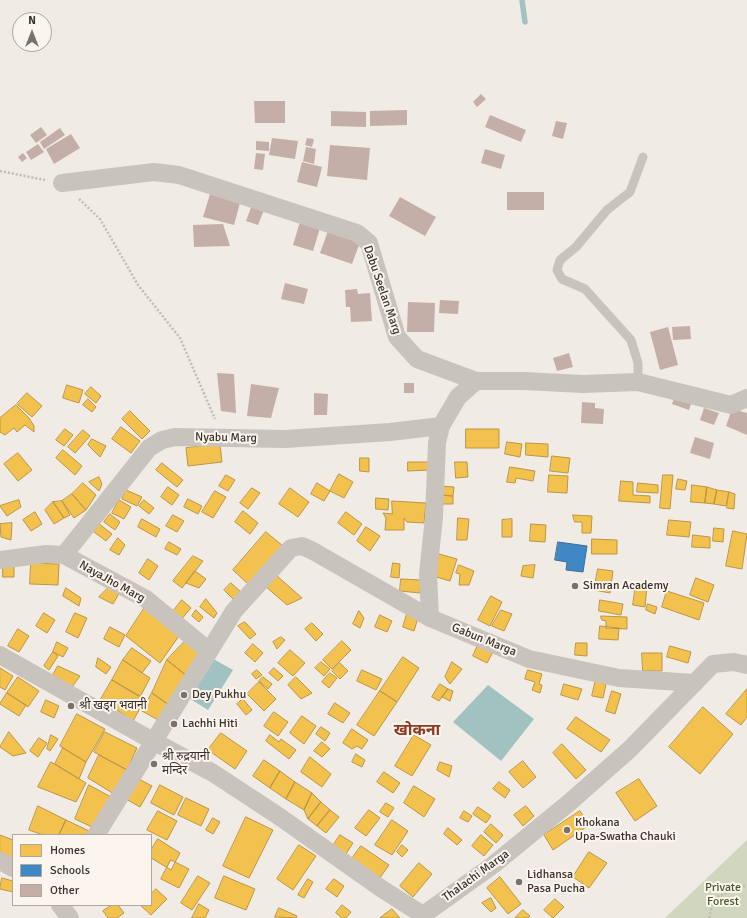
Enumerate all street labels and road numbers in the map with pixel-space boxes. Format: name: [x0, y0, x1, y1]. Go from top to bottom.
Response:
street label: Dabu Seelan Marg: [360, 244, 404, 336]
street label: Nyabu Marg: [195, 430, 257, 446]
street label: NayaJho Marg: [77, 558, 147, 606]
street label: Gabun Marga: [450, 621, 518, 659]
street label: Thalachi Marga: [440, 847, 512, 905]

